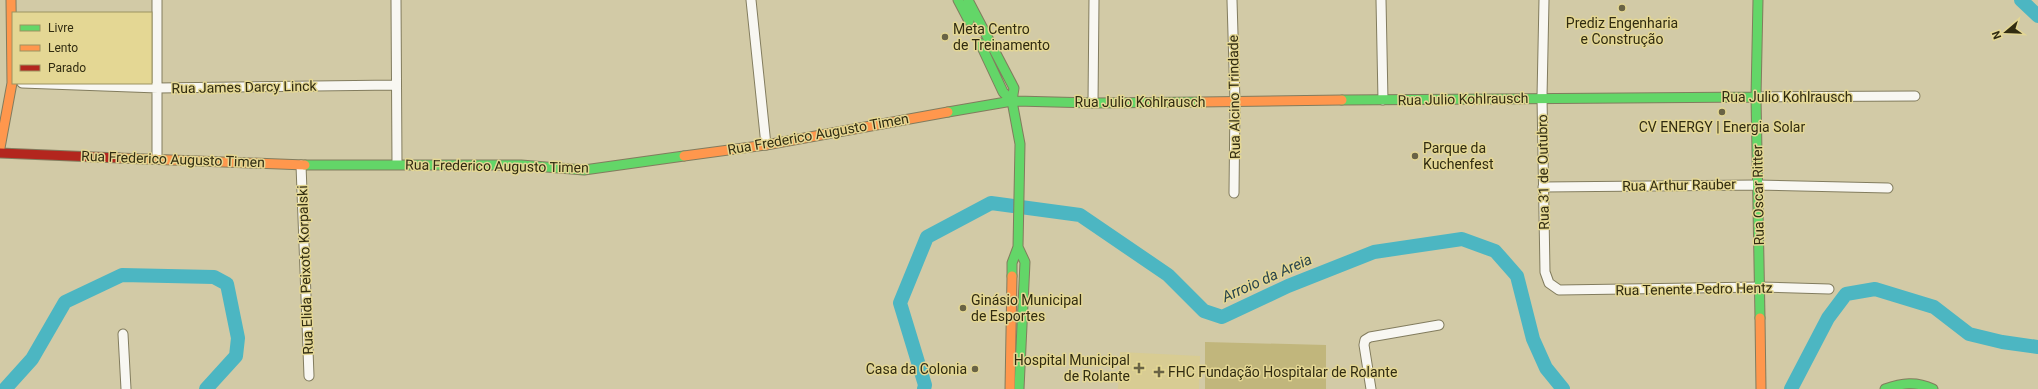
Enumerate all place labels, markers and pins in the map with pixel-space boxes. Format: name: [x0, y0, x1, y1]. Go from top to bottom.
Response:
marker: Prediz Engenharia e Construção: [1617, 3, 1627, 13]
place label: Prediz Engenharia e Construção: [1566, 15, 1678, 47]
place label: Meta Centro de Treinamento: [953, 21, 1050, 53]
marker: Meta Centro de Treinamento: [940, 32, 950, 42]
marker: CV ENERGY | Energia Solar: [1717, 107, 1727, 117]
place label: CV ENERGY | Energia Solar: [1639, 119, 1805, 135]
place label: Parque da Kuchenfest: [1423, 140, 1494, 172]
marker: Parque da Kuchenfest: [1410, 151, 1420, 161]
place label: Ginásio Municipal de Esportes: [971, 292, 1082, 324]
marker: Ginásio Municipal de Esportes: [958, 303, 968, 313]
place label: Hospital Municipal de Rolante: [1014, 352, 1130, 384]
place label: Casa da Colonia: [866, 361, 967, 377]
marker: Hospital Municipal de Rolante: [1133, 362, 1145, 374]
marker: Casa da Colonia: [970, 364, 980, 374]
place label: FHC Fundação Hospitalar de Rolante: [1168, 364, 1397, 380]
marker: FHC Fundação Hospitalar de Rolante: [1153, 366, 1165, 378]

